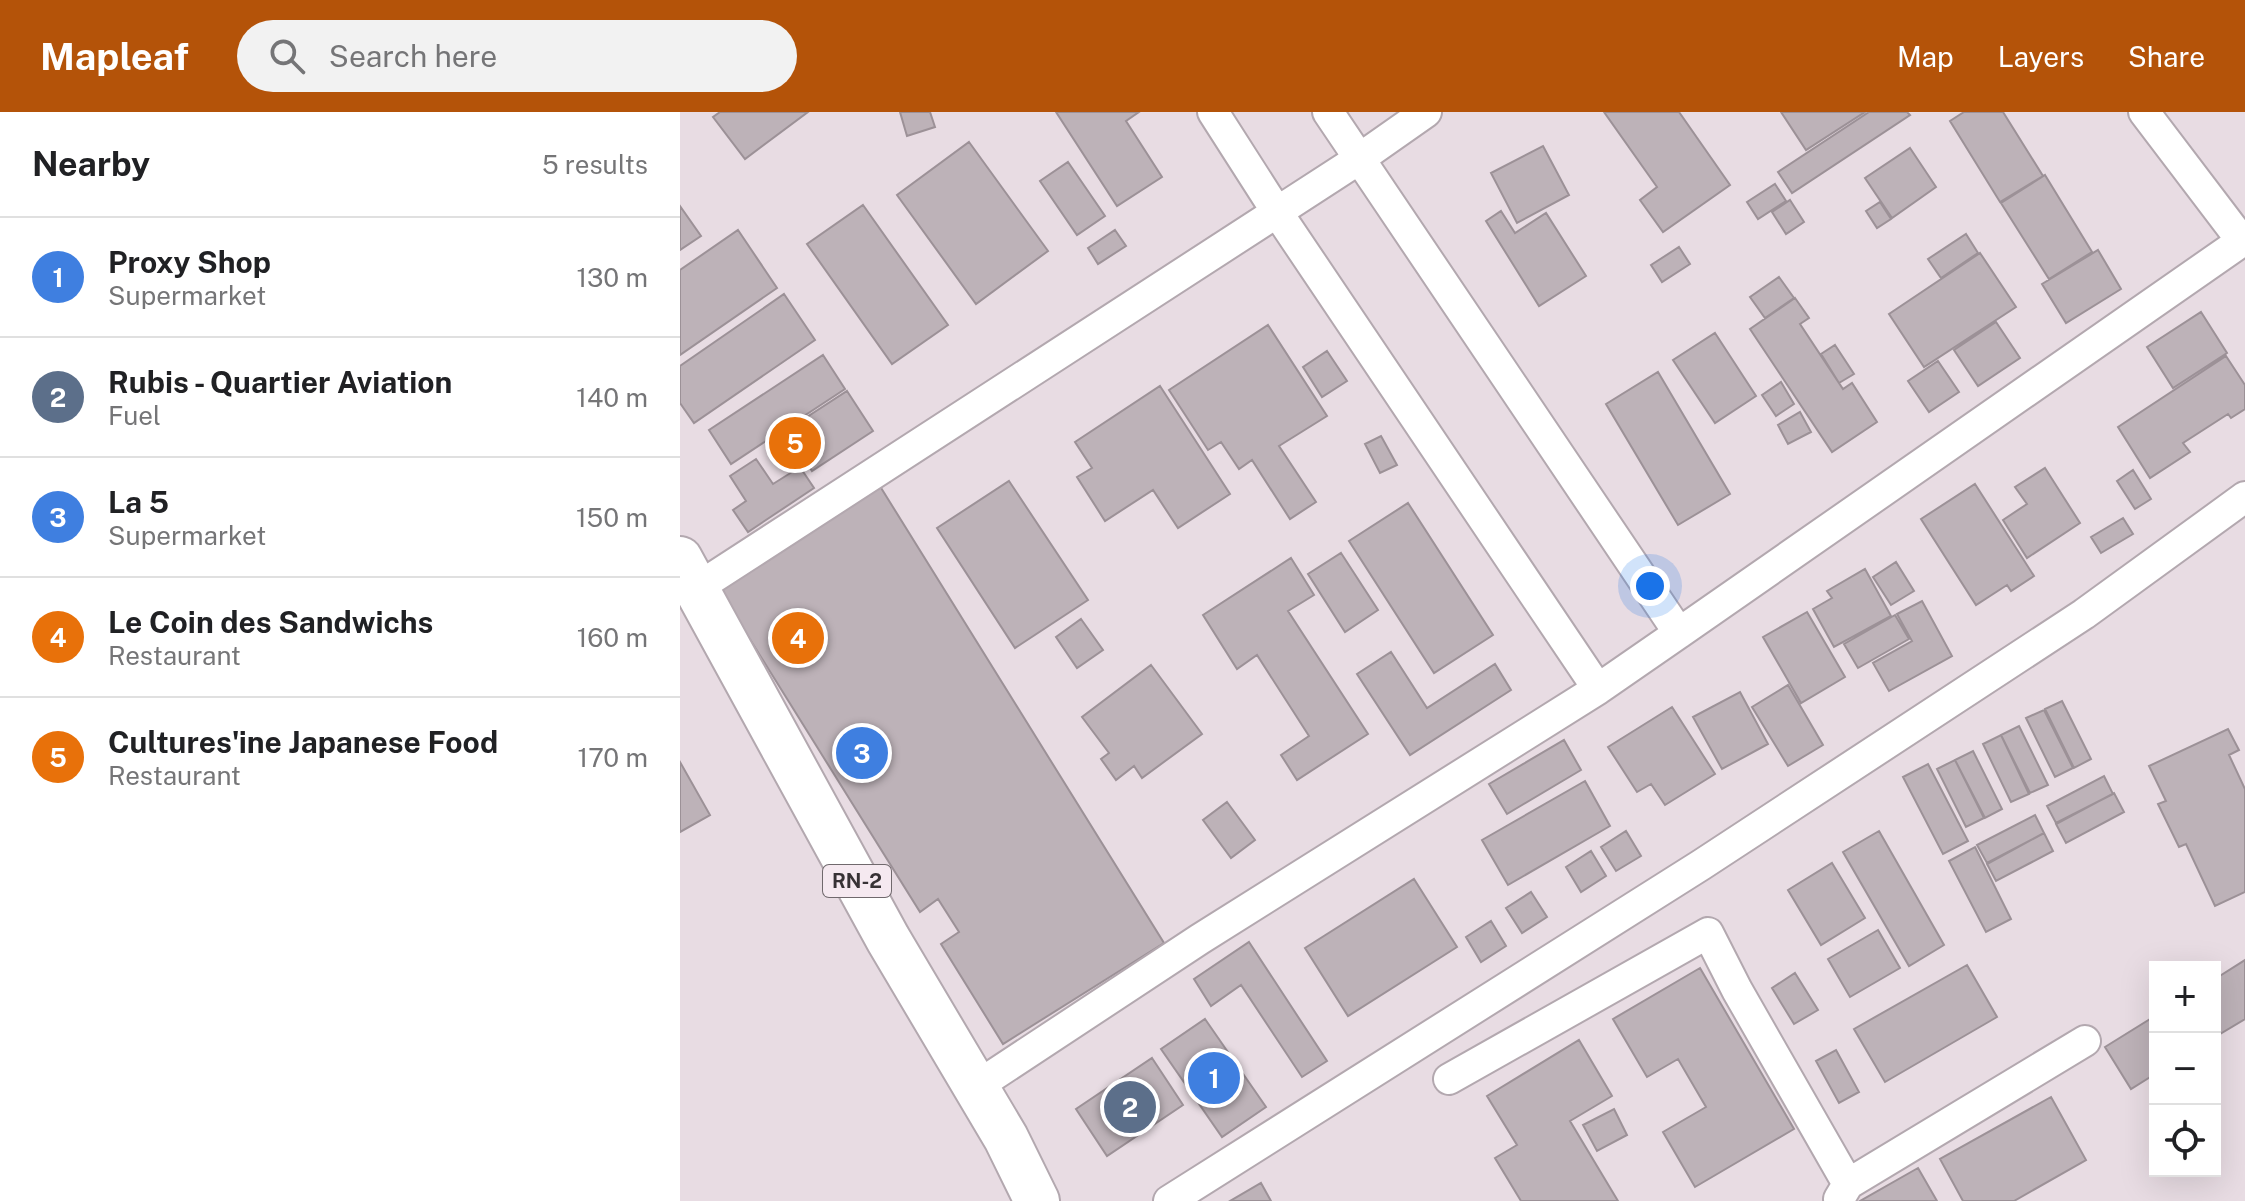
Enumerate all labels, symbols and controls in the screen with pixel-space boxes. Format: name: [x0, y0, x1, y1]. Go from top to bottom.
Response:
search box: [237, 20, 797, 92]
text: Mapleaf: [40, 34, 189, 79]
icon: search: [265, 34, 309, 78]
text: Search here: [329, 38, 497, 74]
text: Map: [1897, 40, 1954, 73]
text: Layers: [1998, 40, 2084, 73]
text: Share: [2128, 40, 2205, 73]
text: Nearby: [32, 144, 150, 184]
text: 5 results: [542, 149, 648, 180]
text: Proxy Shop: [108, 244, 271, 280]
text: 1: [52, 262, 64, 293]
text: 130 m: [576, 262, 648, 293]
text: Supermarket: [108, 280, 266, 311]
text: Rubis - Quartier Aviation: [108, 364, 452, 400]
text: 2: [50, 382, 66, 413]
text: 140 m: [576, 382, 648, 413]
text: Fuel: [108, 400, 161, 431]
pin: 5: [769, 413, 821, 473]
text: La 5: [108, 484, 169, 520]
text: 3: [49, 502, 67, 533]
text: 150 m: [576, 502, 648, 533]
text: Supermarket: [108, 520, 266, 551]
your location: [1630, 566, 1670, 606]
text: Le Coin des Sandwichs: [108, 604, 433, 640]
pin: 4: [772, 608, 824, 668]
text: 4: [49, 622, 67, 653]
text: 160 m: [577, 622, 648, 653]
text: Restaurant: [108, 640, 241, 671]
pin: 3: [836, 723, 888, 783]
text: Cultures'ine Japanese Food: [108, 724, 498, 760]
text: 5: [49, 742, 67, 773]
text: 170 m: [578, 742, 648, 773]
text: Restaurant: [108, 760, 241, 791]
road number: RN-2: [823, 865, 891, 897]
map controls: [2149, 961, 2221, 1177]
button: +: [2149, 961, 2221, 1033]
button: −: [2149, 1033, 2221, 1105]
pin: 1: [1188, 1048, 1240, 1108]
pin: 2: [1104, 1077, 1156, 1137]
button: locate: [2149, 1105, 2221, 1177]

